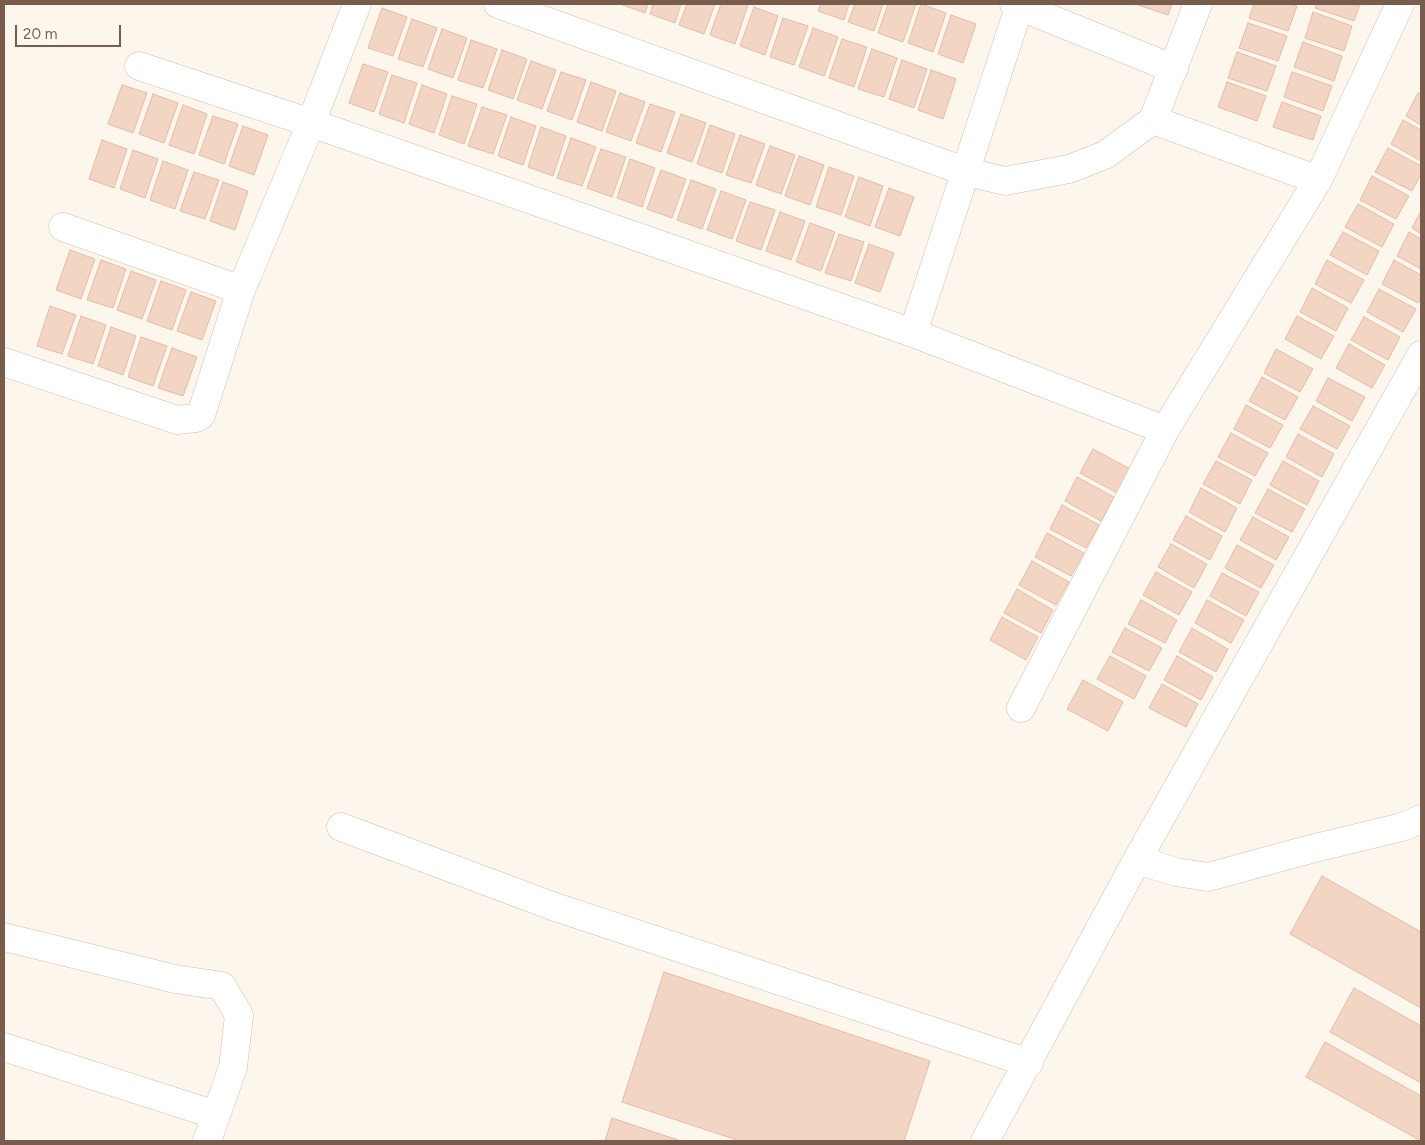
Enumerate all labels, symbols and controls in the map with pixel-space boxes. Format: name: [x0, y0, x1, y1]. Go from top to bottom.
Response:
scale bar: [18, 15, 124, 47]
text: 20 m: [23, 25, 57, 43]

